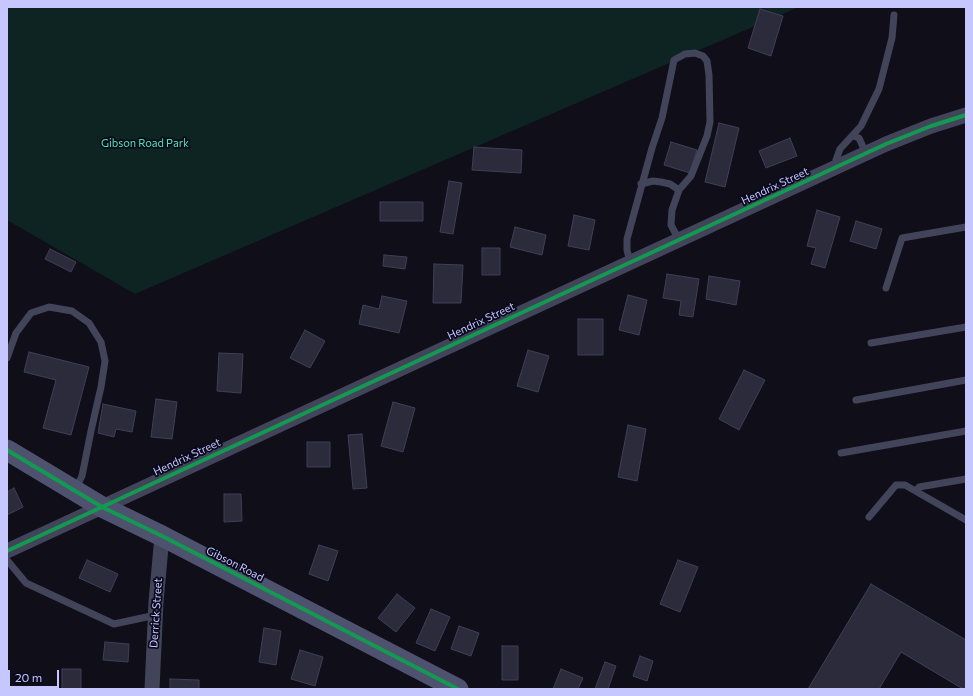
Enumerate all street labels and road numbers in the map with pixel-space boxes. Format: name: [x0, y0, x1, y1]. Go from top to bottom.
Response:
street label: Hendrix Street: [739, 165, 811, 207]
street label: Hendrix Street: [445, 300, 517, 342]
street label: Hendrix Street: [151, 436, 223, 478]
street label: Gibson Road: [204, 544, 266, 584]
street label: Derrick Street: [147, 578, 165, 648]

